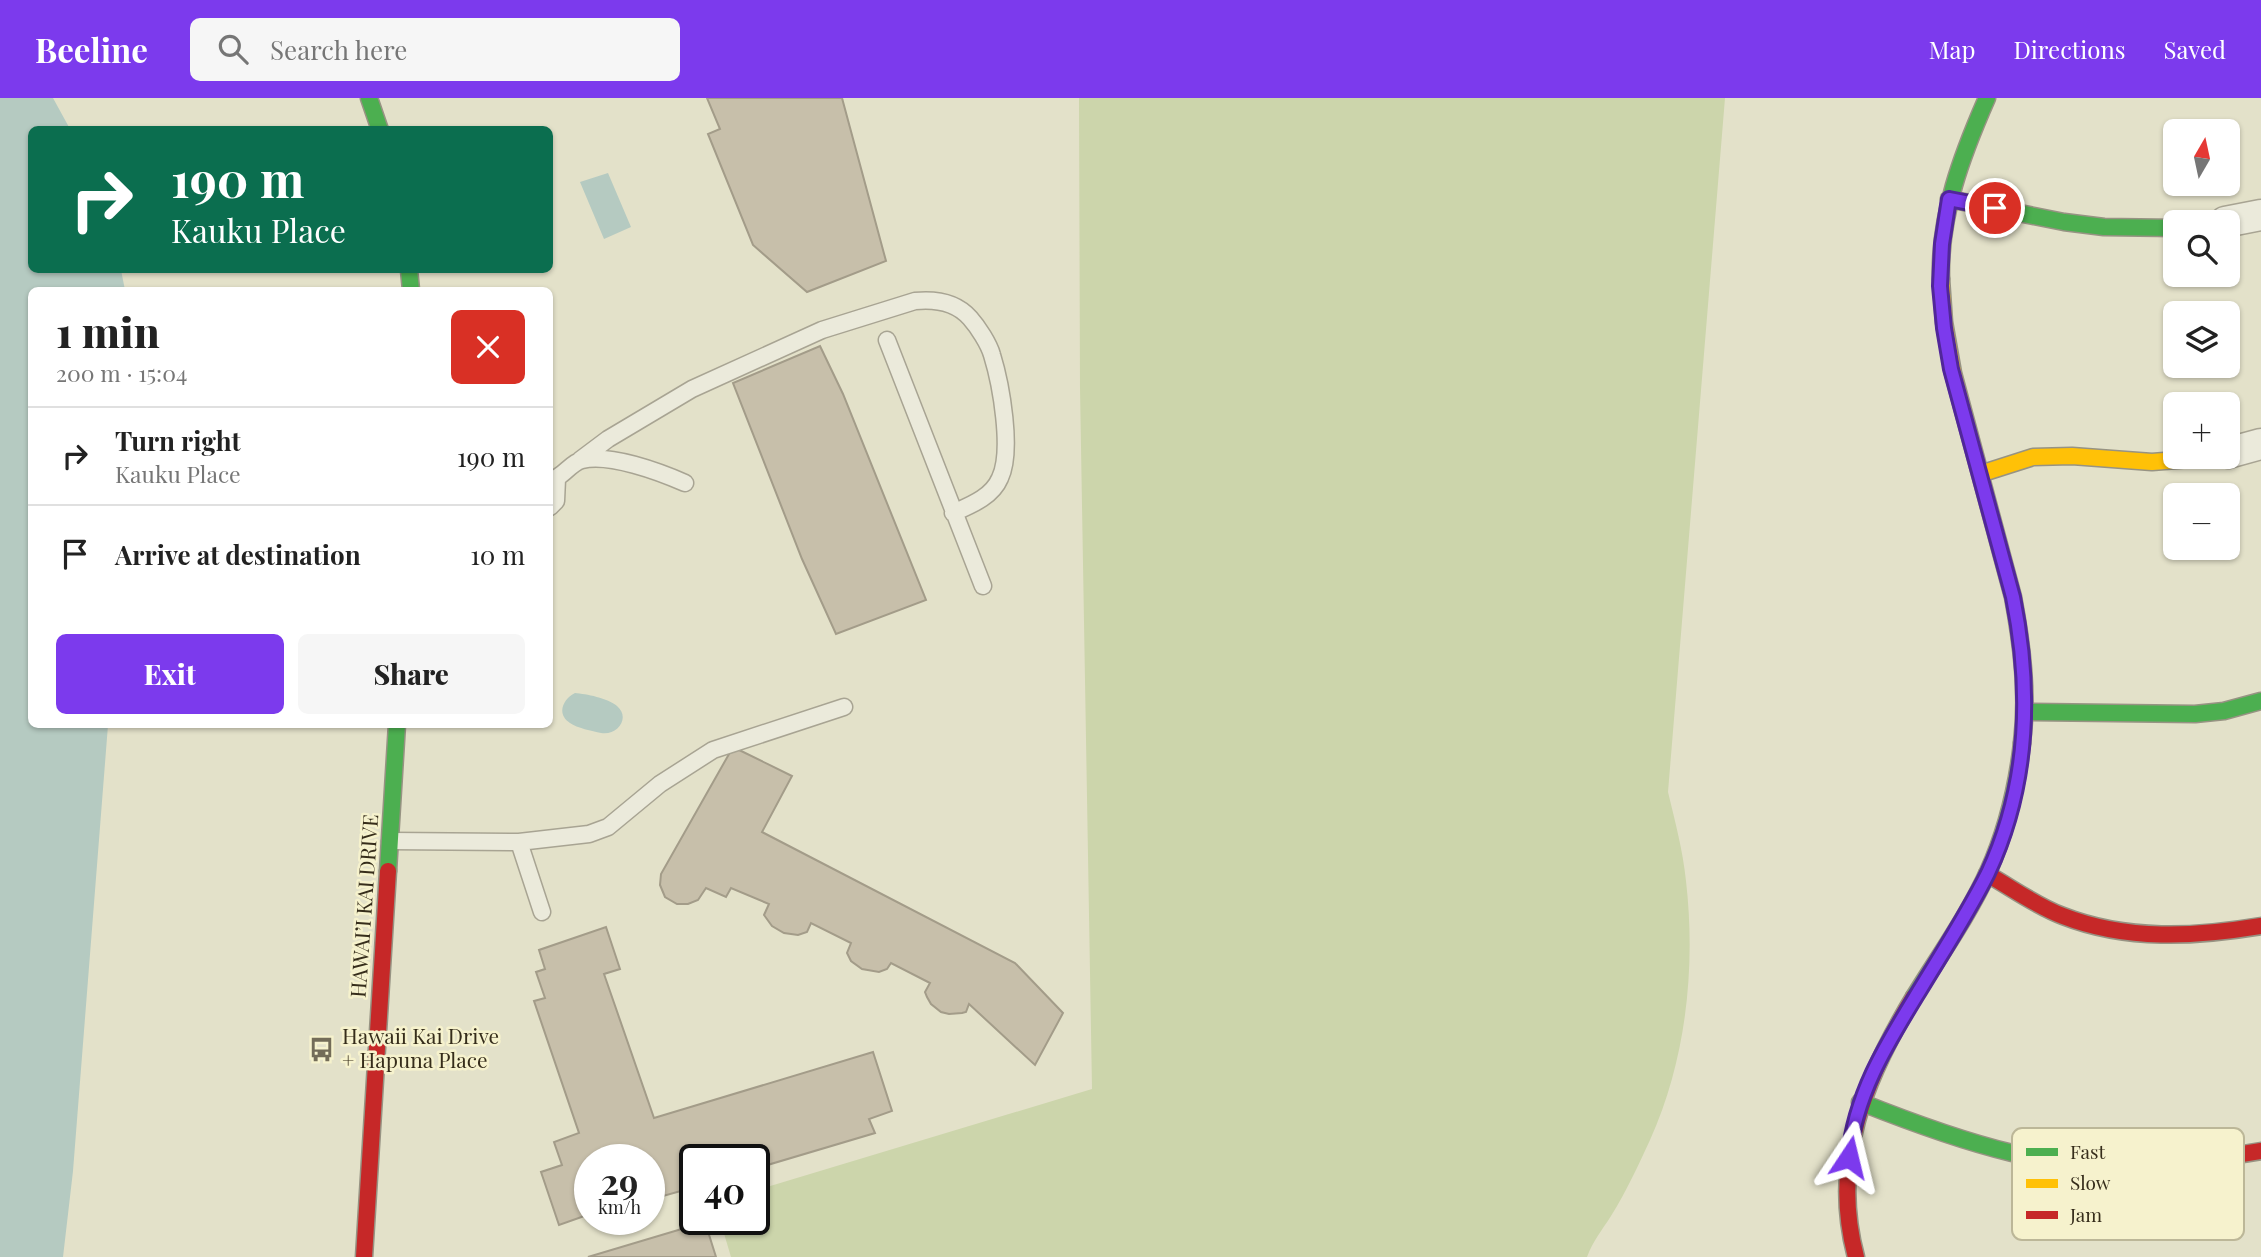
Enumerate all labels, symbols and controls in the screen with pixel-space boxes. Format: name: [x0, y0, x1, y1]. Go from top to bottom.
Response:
search box: [190, 18, 680, 81]
text: Beeline: [35, 27, 148, 71]
icon: search: [214, 30, 252, 68]
text: Search here: [270, 32, 407, 67]
text: Map: [1929, 33, 1975, 65]
text: Directions: [2013, 33, 2126, 65]
text: Saved: [2164, 33, 2226, 65]
north arrow: [2163, 119, 2240, 196]
map controls: [2163, 119, 2240, 560]
text: 190 m: [171, 145, 304, 210]
icon: right: [56, 154, 147, 245]
pin: [1965, 178, 2025, 238]
icon: arrive: [1976, 189, 2014, 227]
text: Kauku Place: [171, 208, 346, 251]
button: search: [2163, 210, 2240, 287]
button: layers: [2163, 301, 2240, 378]
text: 1 min: [56, 303, 160, 359]
button: close: [451, 310, 525, 384]
text: 200 m · 15:04: [56, 357, 187, 388]
button: +: [2163, 392, 2240, 469]
text: Turn right: [115, 423, 241, 458]
icon: right: [56, 437, 94, 475]
text: 190 m: [457, 439, 525, 474]
text: Kauku Place: [115, 458, 241, 489]
button: −: [2163, 483, 2240, 560]
icon: arrive: [56, 535, 94, 573]
text: Arrive at destination: [115, 537, 361, 572]
text: 10 m: [470, 537, 525, 572]
button: Exit: [56, 634, 284, 714]
button: Share: [298, 634, 525, 714]
street label: HAWAI’I KAI DRIVE: [343, 813, 383, 999]
place label: Hawaii Kai Drive + Hapuna Place: [342, 1021, 499, 1073]
bus stop icon: Hawaii Kai Drive + Hapuna Place: [308, 1035, 336, 1063]
position arrow: [1812, 1120, 1886, 1194]
legend: [2012, 1128, 2244, 1240]
text: Fast: [2070, 1138, 2106, 1164]
speed limit sign: 40: [679, 1144, 770, 1235]
text: 29: [601, 1157, 638, 1204]
text: Slow: [2070, 1169, 2111, 1195]
text: km/h: [598, 1195, 641, 1219]
text: Jam: [2069, 1201, 2102, 1227]

